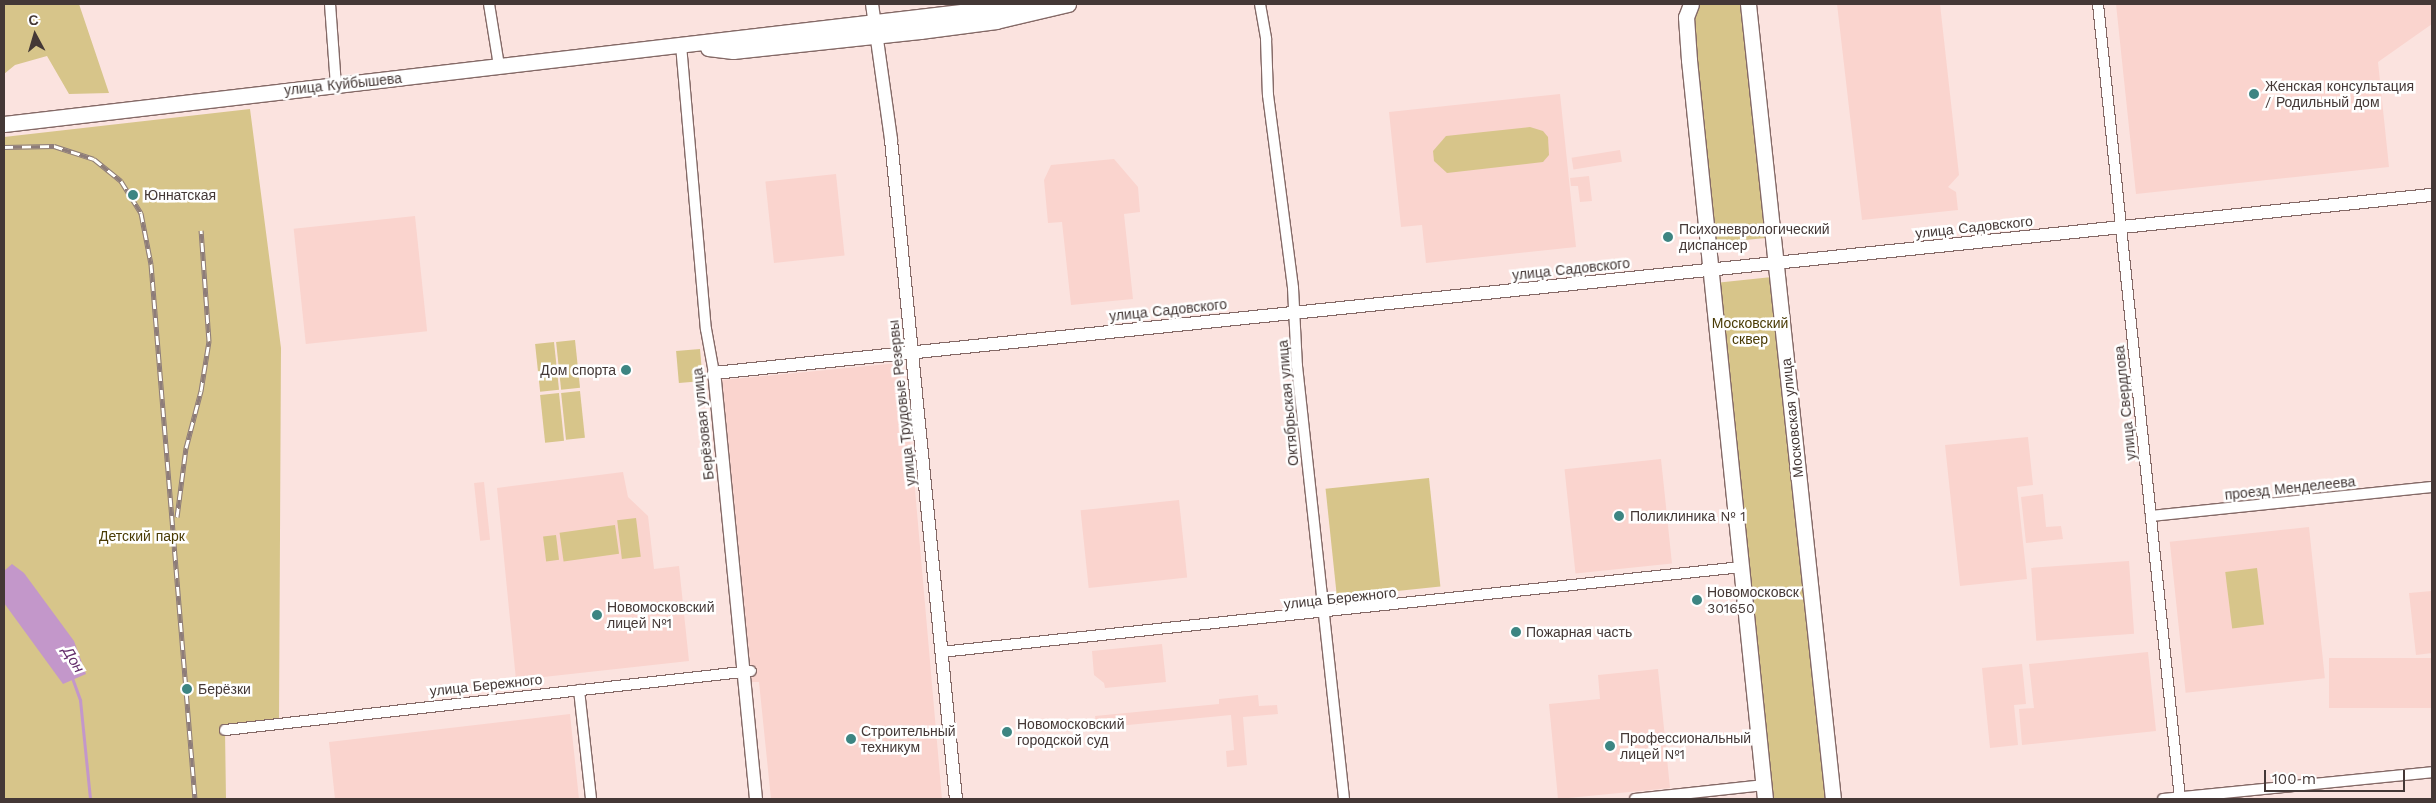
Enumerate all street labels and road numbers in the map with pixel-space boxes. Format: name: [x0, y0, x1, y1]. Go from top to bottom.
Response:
street label: улица Куйбышева: [283, 69, 403, 99]
street label: улица Садовского: [1914, 212, 2034, 242]
street label: улица Садовского: [1511, 254, 1631, 284]
street label: улица Садовского: [1108, 295, 1228, 325]
street label: улица Трудовые Резервы: [885, 319, 919, 487]
street label: Октябрьская улица: [1274, 339, 1302, 467]
street label: улица Свердлова: [2111, 345, 2139, 461]
street label: Московская улица: [1777, 357, 1807, 479]
street label: Берёзовая улица: [689, 367, 717, 481]
street label: проезд Менделеева: [2224, 473, 2356, 503]
street label: улица Бережного: [1283, 584, 1397, 612]
street label: улица Бережного: [429, 671, 543, 699]

